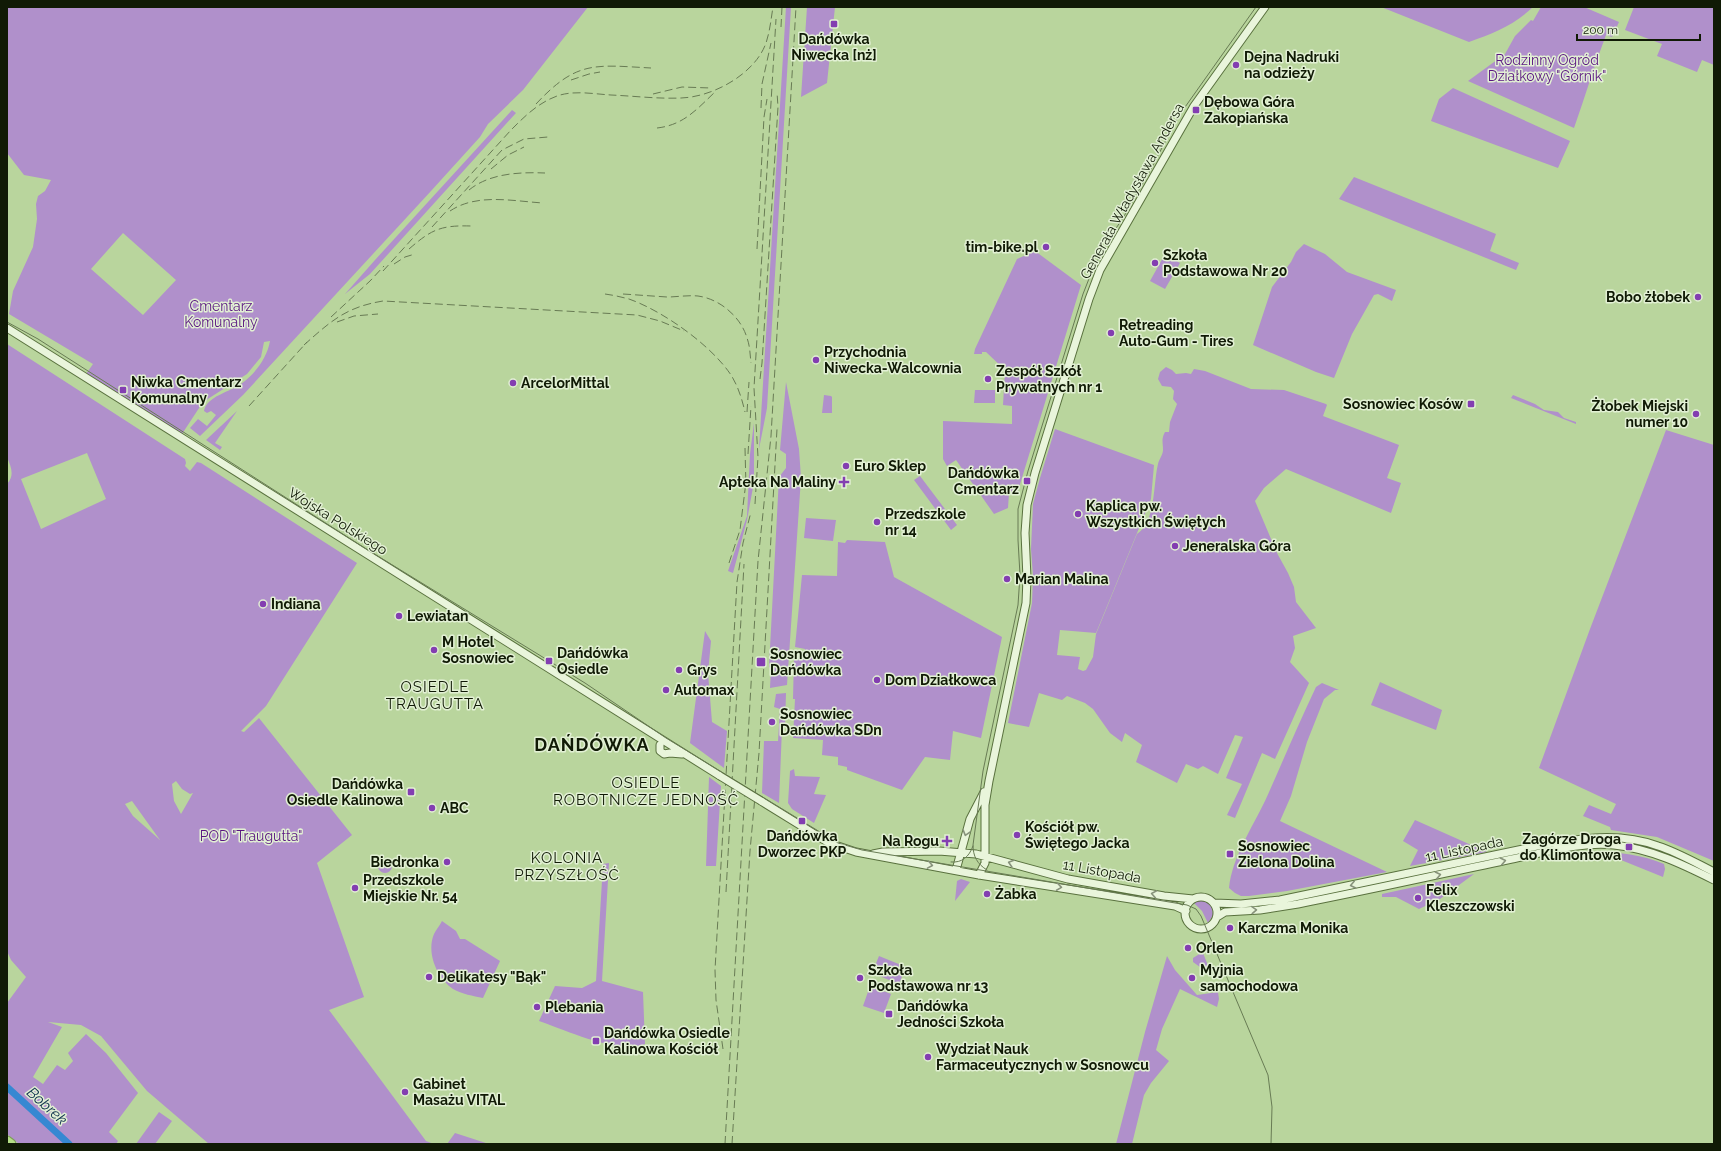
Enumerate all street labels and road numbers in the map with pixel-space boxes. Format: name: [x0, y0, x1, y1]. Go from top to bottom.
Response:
street label: Generała Władysława Andersa: [1077, 100, 1187, 282]
street label: Wojska Polskiego: [286, 484, 390, 558]
street label: 11 Listopada: [1424, 833, 1504, 865]
street label: 11 Listopada: [1062, 856, 1142, 886]

